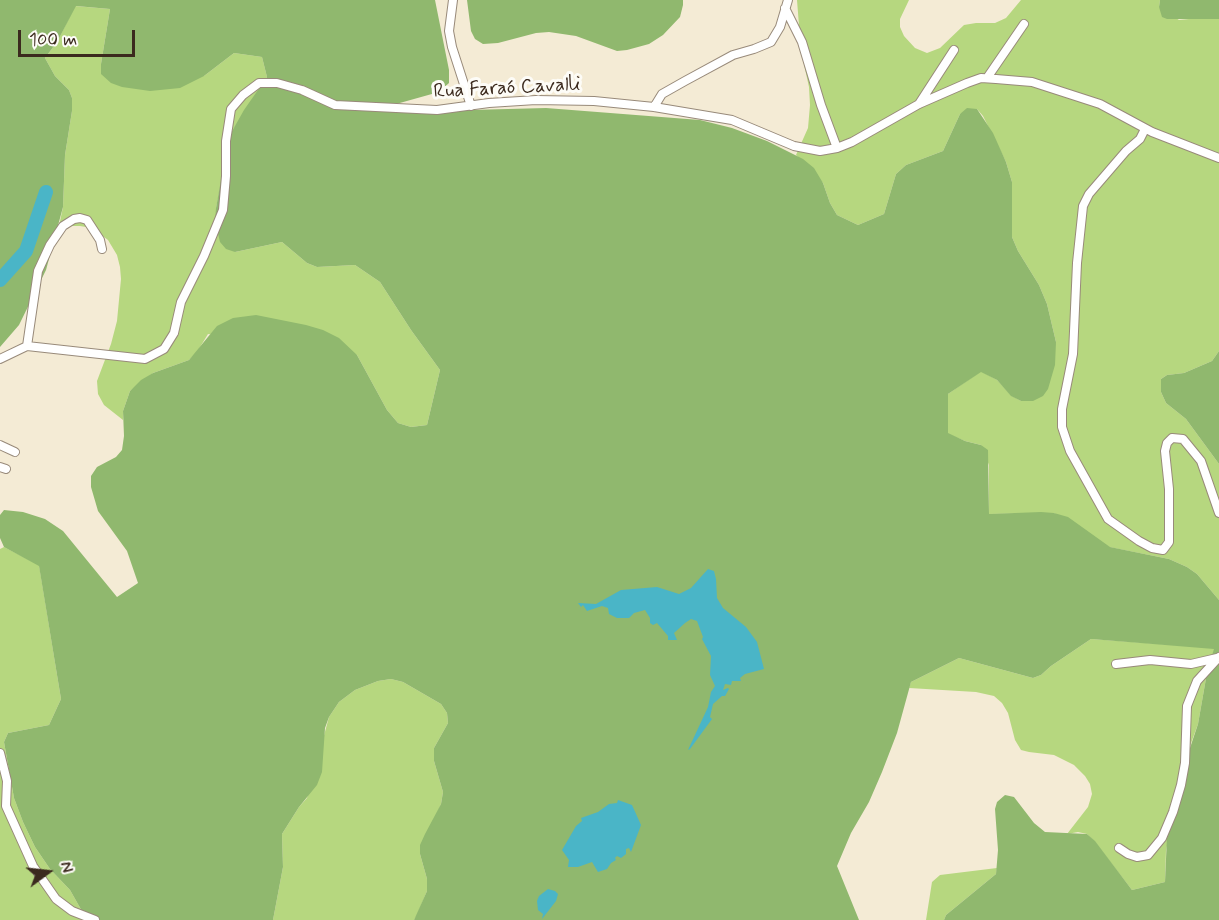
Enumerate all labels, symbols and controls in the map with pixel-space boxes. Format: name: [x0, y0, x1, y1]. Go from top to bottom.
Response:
scale bar: [21, 18, 138, 56]
text: 100 m: [29, 28, 77, 52]
street label: Rua Faraó Cavalli: [433, 73, 581, 105]
north arrow: [18, 842, 78, 902]
text: N: [54, 859, 77, 875]

